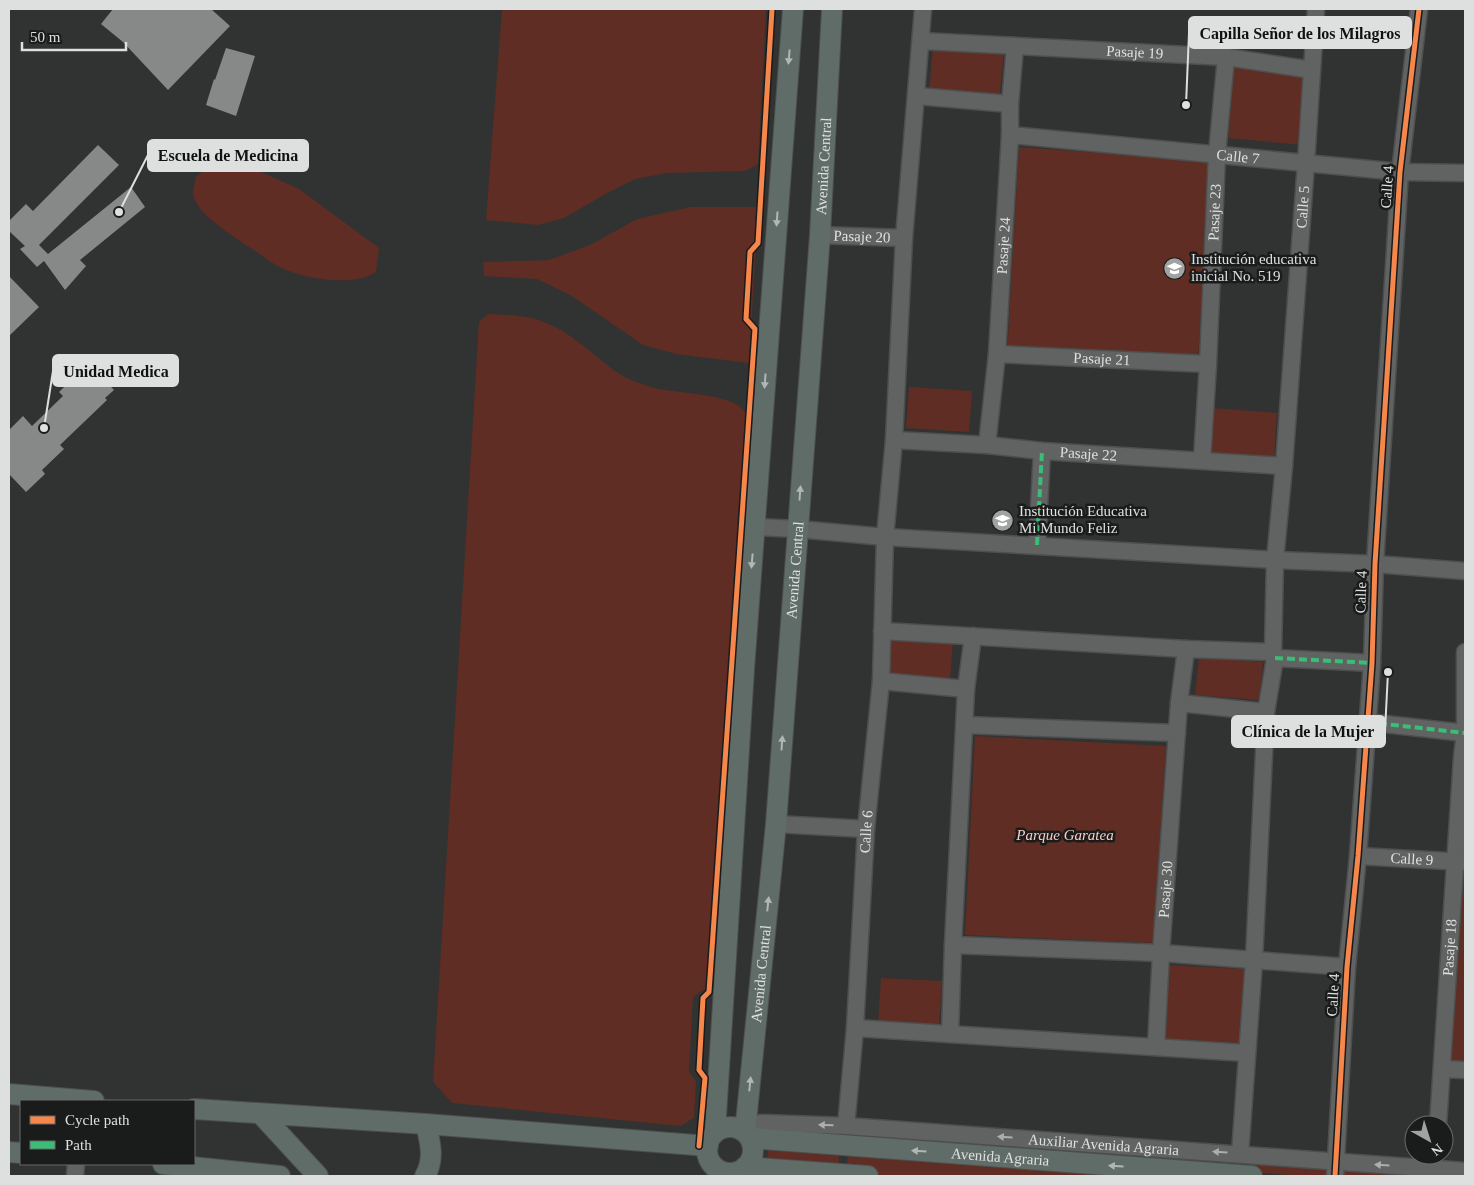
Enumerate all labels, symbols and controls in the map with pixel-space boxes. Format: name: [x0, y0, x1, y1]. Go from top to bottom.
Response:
callout: Capilla Señor de los Milagros: [1189, 17, 1411, 48]
scale bar: [22, 20, 126, 52]
text: Capilla Señor de los Milagros: [1199, 25, 1401, 43]
text: 50 m: [30, 29, 61, 45]
street label: Pasaje 19: [1106, 43, 1164, 62]
one-way arrow: [785, 50, 793, 66]
street label: Avenida Central: [813, 117, 834, 216]
callout: Escuela de Medicina: [148, 140, 308, 171]
text: Escuela de Medicina: [158, 147, 298, 164]
street label: Calle 7: [1216, 147, 1261, 167]
street label: Calle 4: [1378, 165, 1397, 209]
street label: Pasaje 23: [1205, 183, 1224, 241]
street label: Calle 5: [1293, 185, 1312, 229]
one-way arrow: [772, 212, 780, 228]
street label: Pasaje 24: [994, 216, 1013, 275]
street label: Pasaje 20: [833, 227, 891, 246]
place label: Institución educativa inicial No. 519: [1191, 251, 1317, 284]
school or university icon: Institución educativa inicial No. 519: [1163, 256, 1187, 280]
street label: Pasaje 21: [1073, 350, 1131, 368]
callout: Unidad Medica: [53, 355, 178, 386]
text: Unidad Medica: [63, 363, 169, 380]
one-way arrow: [761, 374, 769, 390]
street label: Pasaje 22: [1059, 444, 1117, 464]
one-way arrow: [796, 485, 804, 501]
place label: Institución Educativa Mi Mundo Feliz: [1019, 503, 1147, 536]
school or university icon: Institución Educativa Mi Mundo Feliz: [991, 508, 1015, 532]
street label: Avenida Central: [783, 521, 807, 620]
one-way arrow: [748, 553, 756, 569]
street label: Calle 4: [1352, 570, 1370, 614]
callout: Clínica de la Mujer: [1232, 716, 1385, 747]
text: Clínica de la Mujer: [1242, 723, 1374, 741]
one-way arrow: [778, 734, 786, 750]
street label: Calle 6: [857, 809, 876, 854]
park label: Parque Garatea: [1015, 827, 1114, 843]
street label: Calle 9: [1390, 850, 1434, 868]
street label: Pasaje 30: [1156, 860, 1176, 918]
one-way arrow: [764, 896, 772, 912]
street label: Pasaje 18: [1440, 918, 1459, 976]
street label: Avenida Central: [748, 924, 774, 1023]
street label: Calle 4: [1324, 973, 1342, 1017]
one-way arrow: [746, 1075, 754, 1091]
legend: [20, 1100, 195, 1165]
text: Cycle path: [65, 1112, 130, 1128]
north arrow: [1404, 1115, 1454, 1165]
one-way arrow: [817, 1121, 833, 1129]
street label: Auxiliar Avenida Agraria: [1027, 1131, 1180, 1158]
one-way arrow: [997, 1133, 1013, 1141]
text: Path: [65, 1137, 92, 1153]
text: N: [1428, 1141, 1446, 1159]
street label: Avenida Agraria: [951, 1145, 1050, 1169]
one-way arrow: [911, 1147, 927, 1155]
one-way arrow: [1211, 1148, 1227, 1156]
one-way arrow: [1373, 1160, 1389, 1168]
one-way arrow: [1108, 1162, 1124, 1170]

